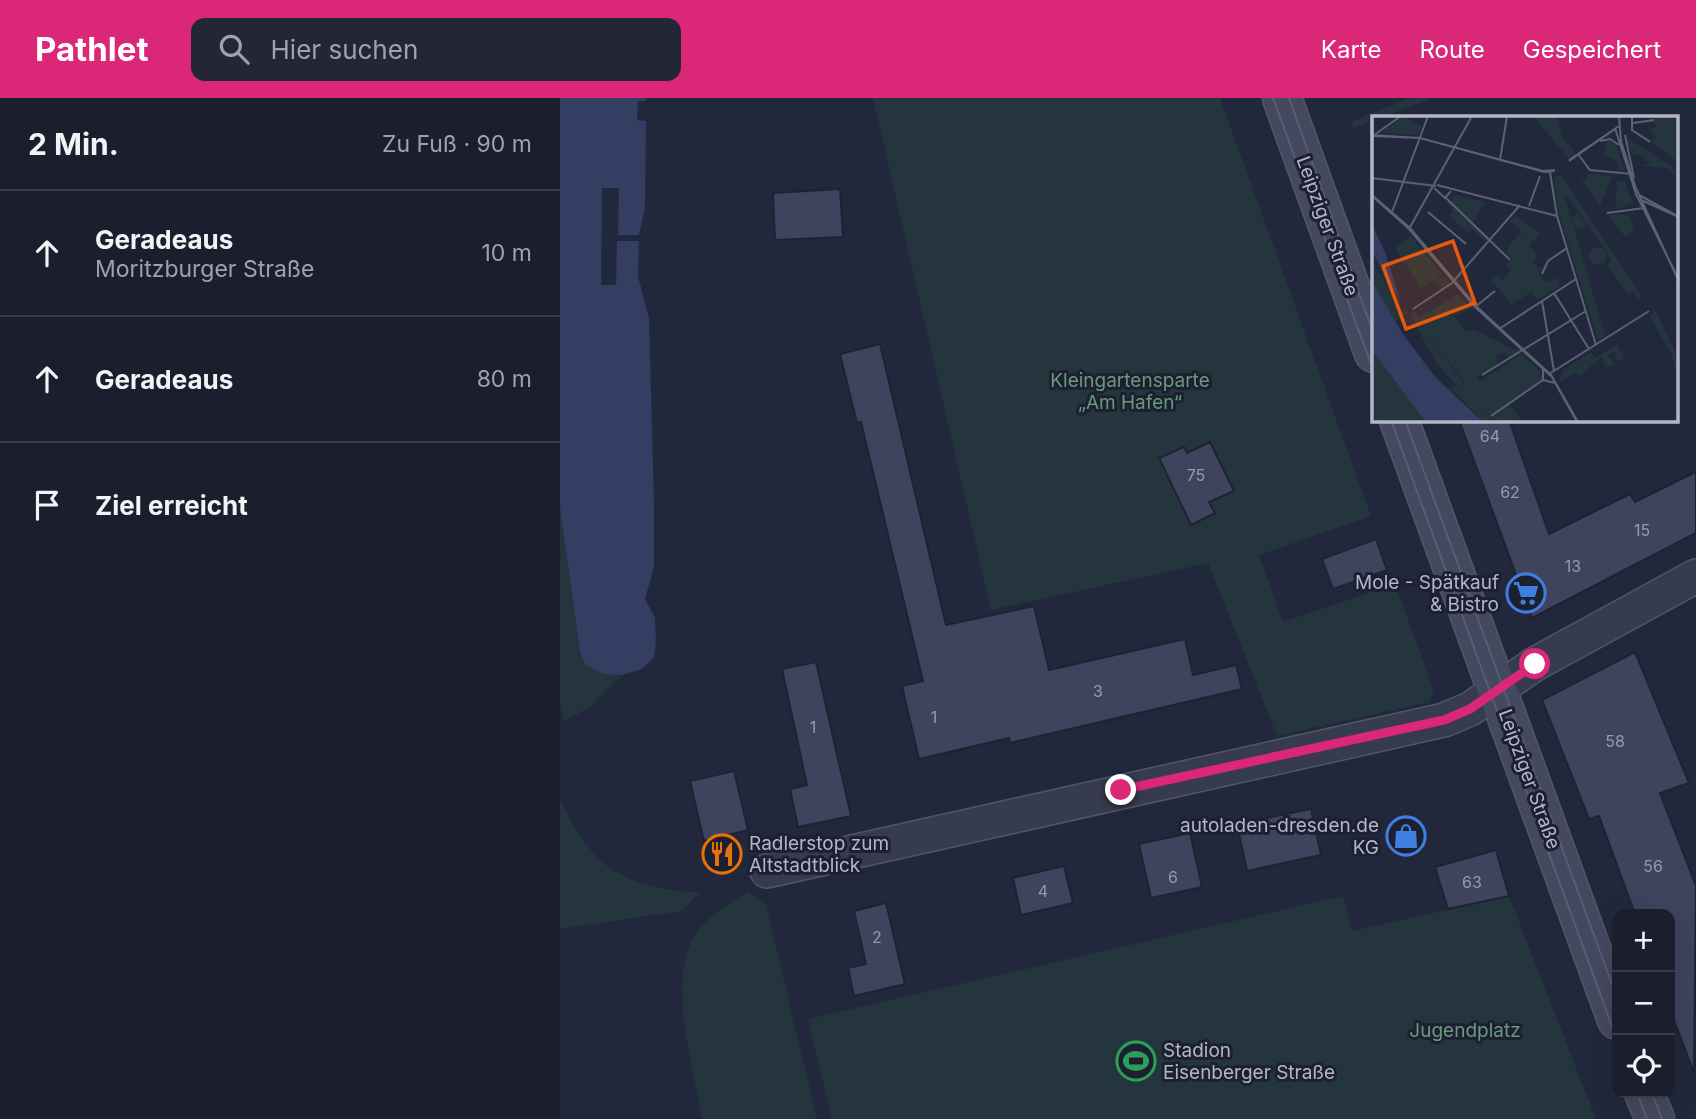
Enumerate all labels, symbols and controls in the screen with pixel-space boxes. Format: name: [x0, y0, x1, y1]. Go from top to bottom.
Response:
search box: [191, 18, 681, 81]
text: Pathlet: [35, 29, 149, 69]
icon: search: [215, 30, 253, 68]
text: Hier suchen: [271, 34, 418, 65]
text: Karte: [1321, 35, 1381, 64]
text: Route: [1419, 35, 1485, 64]
text: Gespeichert: [1523, 35, 1661, 64]
inset map: [1372, 116, 1678, 422]
text: 2 Min.: [28, 126, 119, 162]
text: Zu Fuß · 90 m: [382, 130, 532, 158]
street label: Leipziger Straße: [1292, 153, 1363, 299]
text: Geradeaus: [95, 224, 233, 255]
icon: ahead: [28, 234, 66, 272]
text: 10 m: [482, 239, 532, 267]
text: Moritzburger Straße: [95, 255, 314, 283]
icon: ahead: [28, 360, 66, 398]
text: Geradeaus: [95, 364, 233, 395]
text: 80 m: [477, 365, 532, 393]
park label: Kleingartensparte „Am Hafen“: [1050, 369, 1210, 414]
house number: 64: [1480, 426, 1500, 446]
house number: 75: [1187, 465, 1205, 485]
house number: 62: [1500, 482, 1520, 502]
icon: arrive: [28, 486, 66, 524]
text: Ziel erreicht: [95, 490, 248, 521]
house number: 15: [1634, 520, 1650, 540]
house number: 13: [1565, 556, 1581, 576]
place label: Mole - Spätkauf & Bistro: [1355, 571, 1499, 616]
supermarket icon: Mole - Spätkauf & Bistro: [1505, 572, 1547, 614]
route start: [1519, 648, 1550, 679]
house number: 3: [1093, 681, 1103, 701]
street label: Leipziger Straße: [1494, 706, 1565, 852]
house number: 1: [931, 707, 937, 727]
house number: 1: [810, 717, 816, 737]
house number: 58: [1605, 731, 1625, 751]
route end: [1105, 774, 1136, 805]
place label: autoladen-dresden.de KG: [1180, 814, 1379, 859]
shop icon: autoladen-dresden.de KG: [1385, 815, 1427, 857]
place label: Radlerstop zum Altstadtblick: [749, 832, 889, 877]
restaurant icon: Radlerstop zum Altstadtblick: [701, 833, 743, 875]
house number: 56: [1643, 856, 1663, 876]
house number: 6: [1168, 867, 1178, 887]
house number: 63: [1462, 872, 1482, 892]
house number: 4: [1038, 881, 1048, 901]
map controls: [1612, 909, 1675, 1098]
button: +: [1612, 909, 1675, 972]
house number: 2: [872, 927, 882, 947]
button: −: [1612, 972, 1675, 1035]
park label: Jugendplatz: [1409, 1019, 1521, 1042]
button: locate: [1612, 1035, 1675, 1098]
place label: Stadion Eisenberger Straße: [1163, 1039, 1335, 1084]
sports icon: Stadion Eisenberger Straße: [1115, 1040, 1157, 1082]

